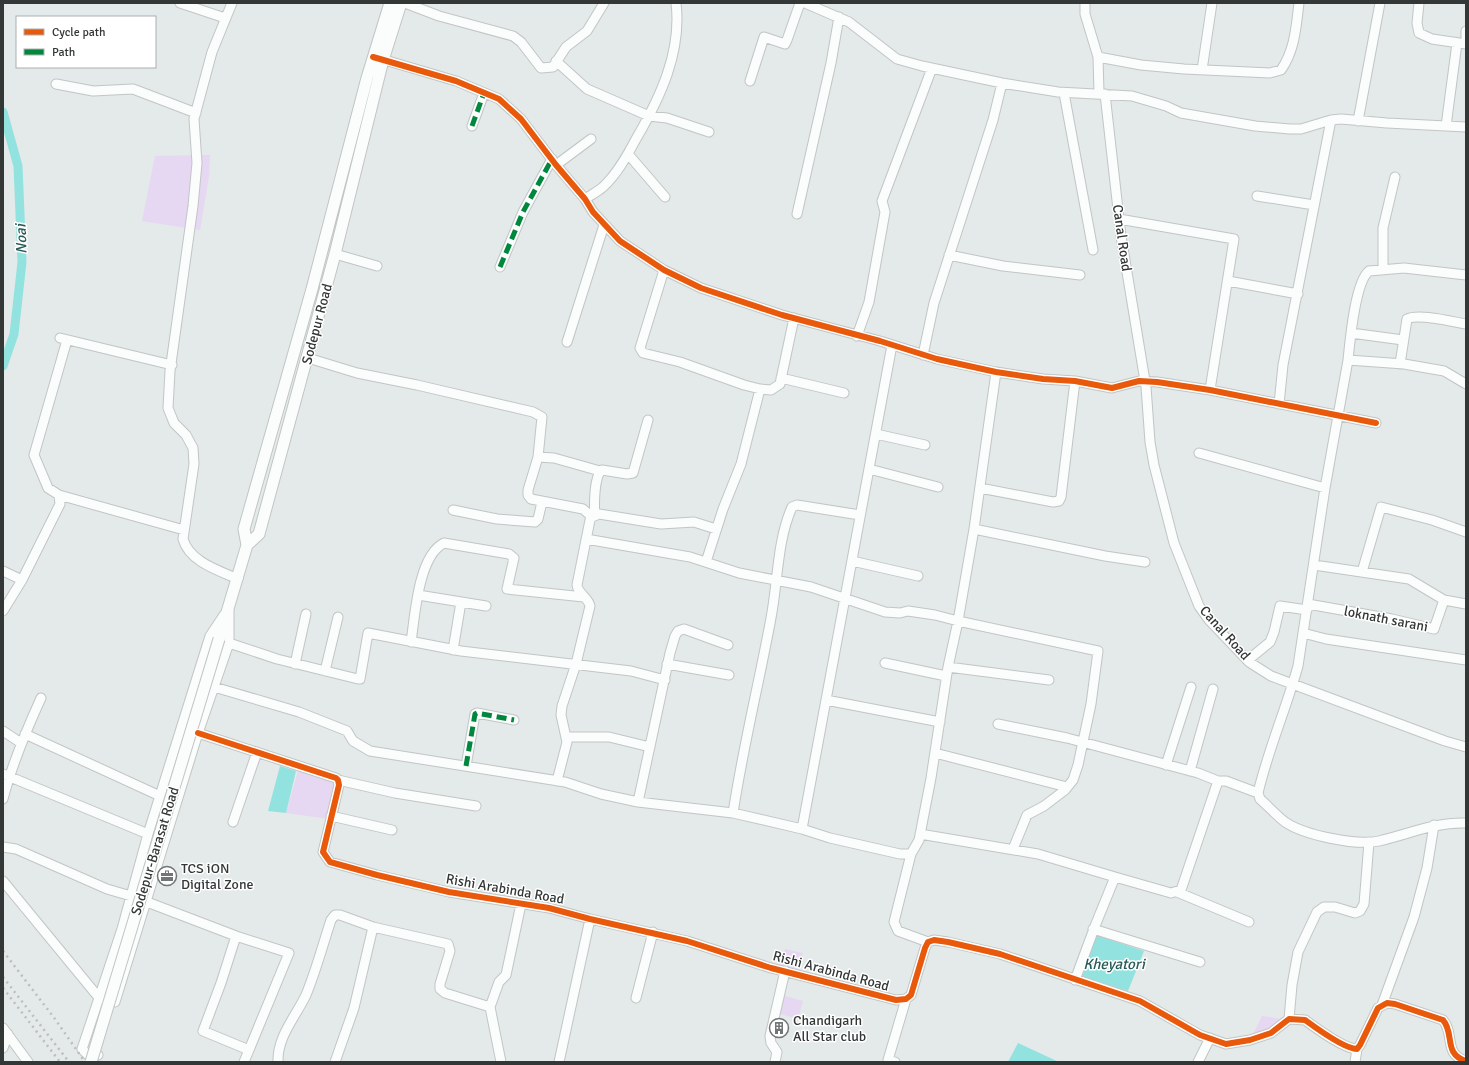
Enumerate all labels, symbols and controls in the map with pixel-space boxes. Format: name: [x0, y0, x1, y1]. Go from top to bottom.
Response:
legend: [16, 16, 156, 68]
text: Cycle path: [52, 25, 105, 40]
text: Path: [52, 45, 75, 60]
street label: Canal Road: [1109, 203, 1135, 273]
water label: Noai: [11, 222, 31, 254]
street label: Sodepur Road: [298, 282, 336, 366]
street label: Canal Road: [1196, 602, 1254, 664]
street label: loknath sarani: [1343, 603, 1429, 635]
street label: Sodepur-Barasat Road: [127, 785, 183, 917]
place label: TCS iON Digital Zone: [181, 860, 254, 893]
office icon: TCS iON Digital Zone: [156, 865, 178, 887]
street label: Rishi Arabinda Road: [444, 870, 566, 908]
street label: Rishi Arabinda Road: [771, 947, 891, 995]
water label: Kheyatori: [1083, 955, 1147, 973]
place label: Chandigarh All Star club: [793, 1012, 866, 1045]
building icon: Chandigarh All Star club: [768, 1017, 790, 1039]

